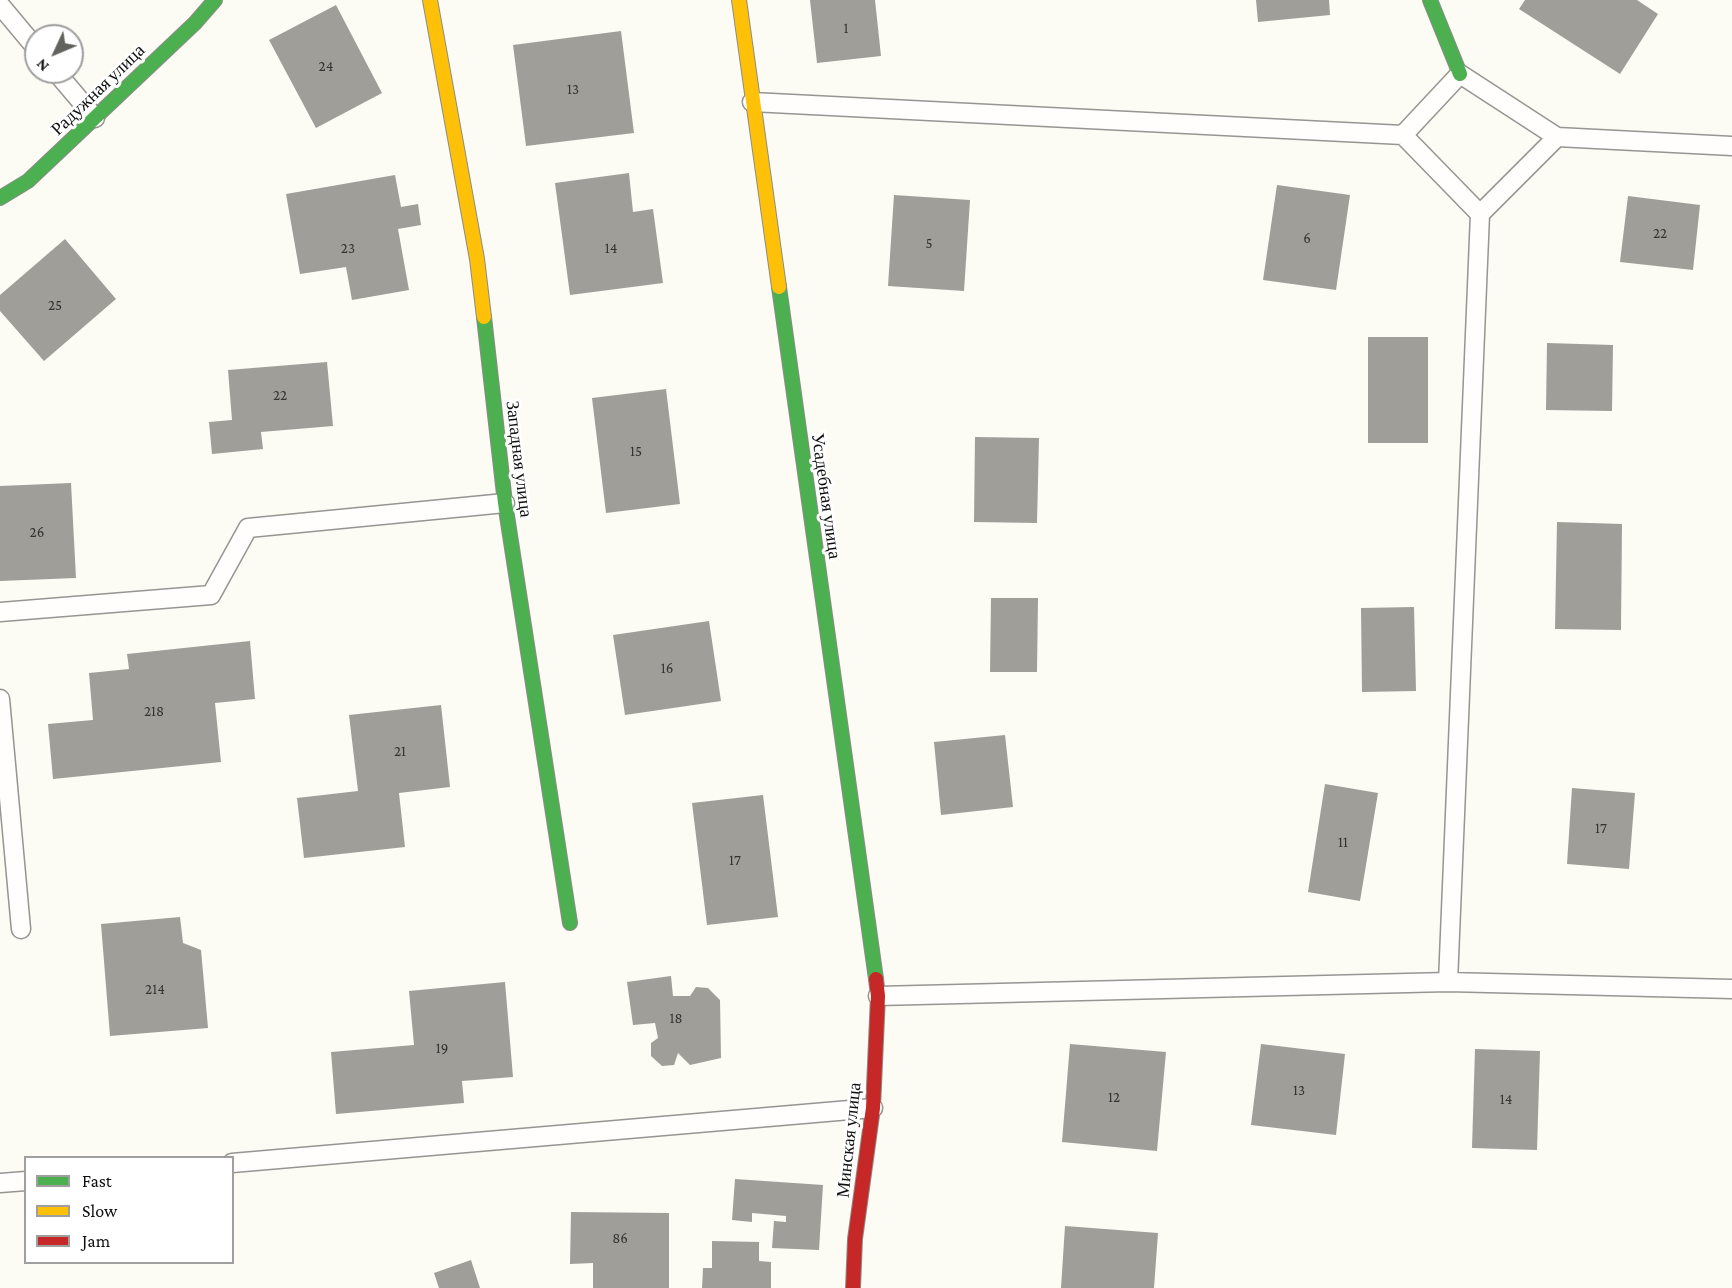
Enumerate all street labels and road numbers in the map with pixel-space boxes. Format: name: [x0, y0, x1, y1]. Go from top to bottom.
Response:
street label: Радужная улица: [47, 40, 149, 140]
street label: Западная улица: [501, 399, 537, 519]
street label: Усадебная улица: [806, 432, 846, 560]
street label: Минская улица: [832, 1081, 866, 1199]

